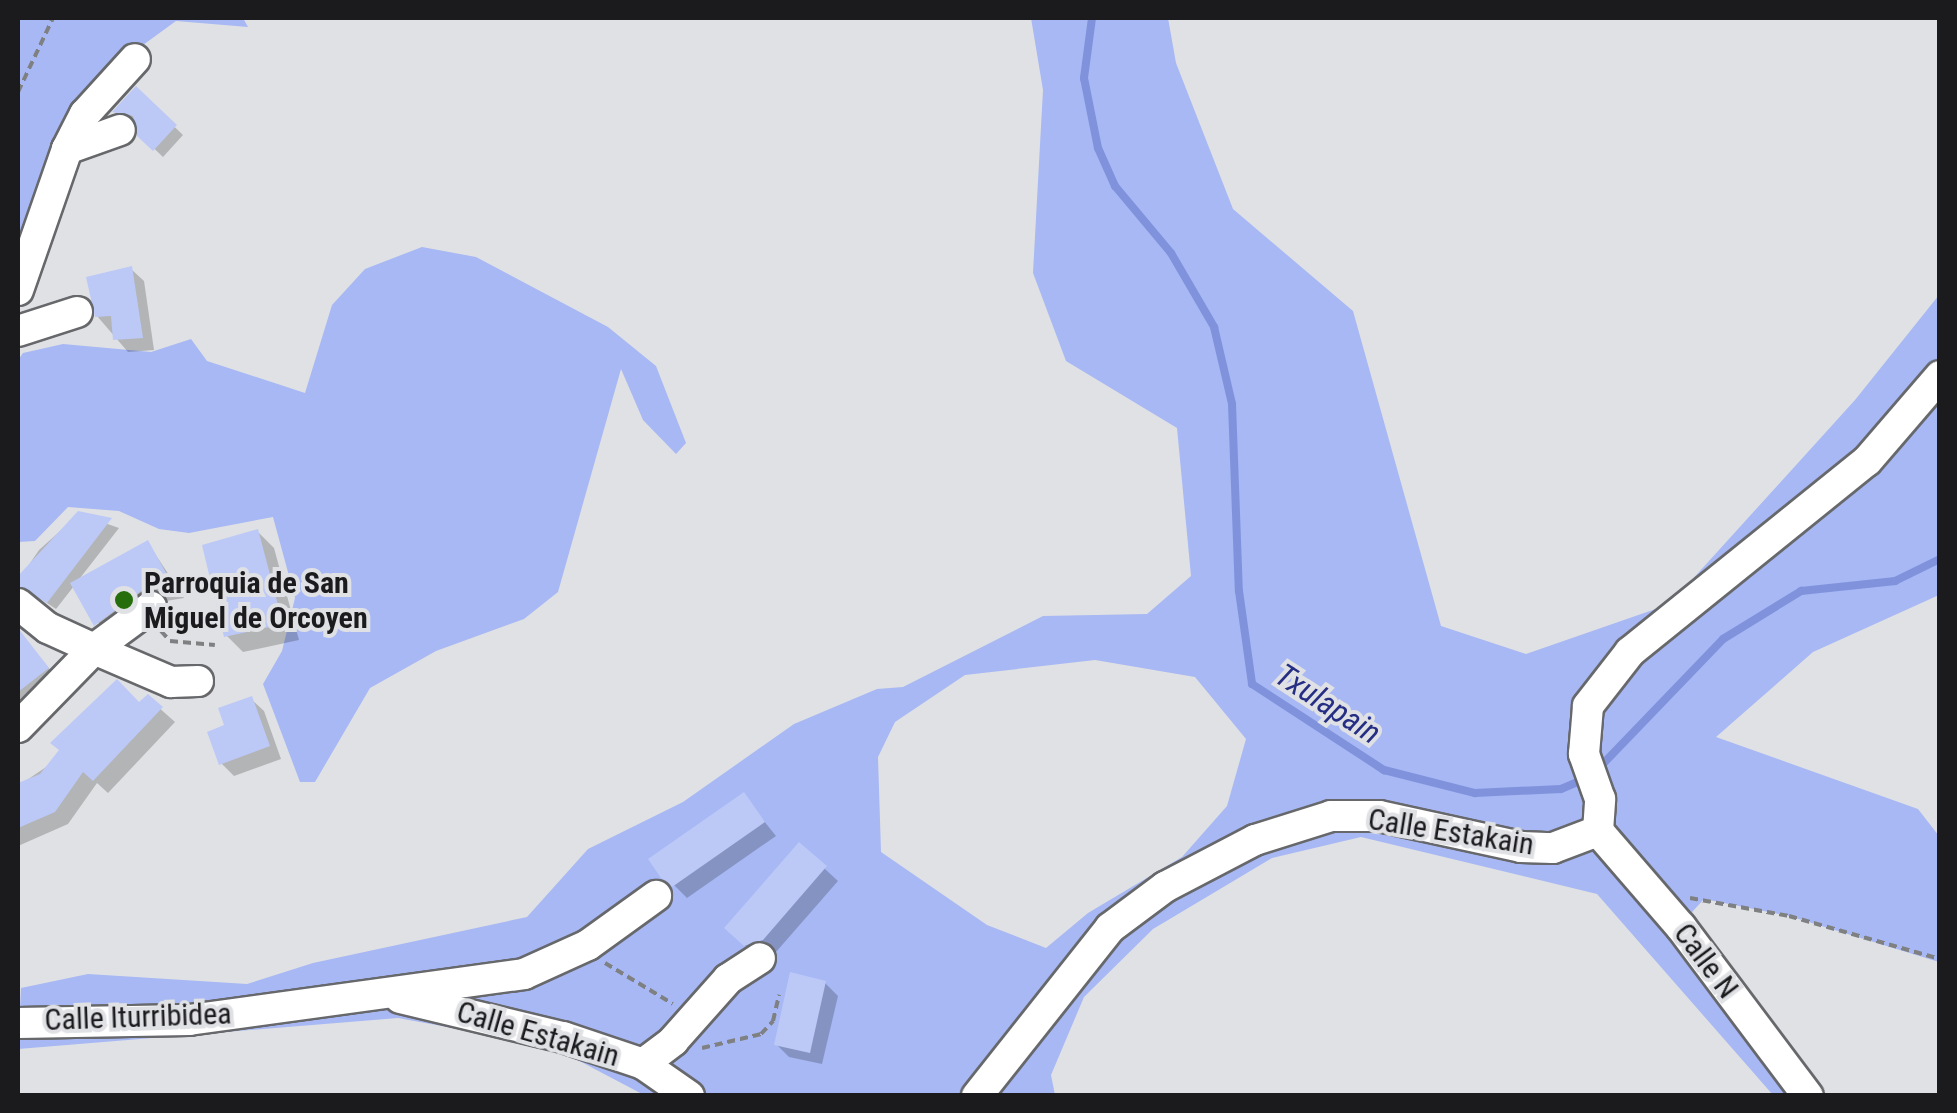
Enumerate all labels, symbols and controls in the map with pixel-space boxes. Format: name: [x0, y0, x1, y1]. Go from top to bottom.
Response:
place label: Parroquia de San Miguel de Orcoyen: [144, 565, 368, 636]
marker: Parroquia de San Miguel de Orcoyen: [113, 589, 135, 611]
water label: Txulapain: [1268, 656, 1388, 752]
street label: Calle Estakain: [1366, 801, 1536, 863]
street label: Calle N: [1666, 916, 1746, 1006]
street label: Calle Estakain: [453, 994, 623, 1074]
street label: Calle Iturribidea: [44, 996, 232, 1038]

